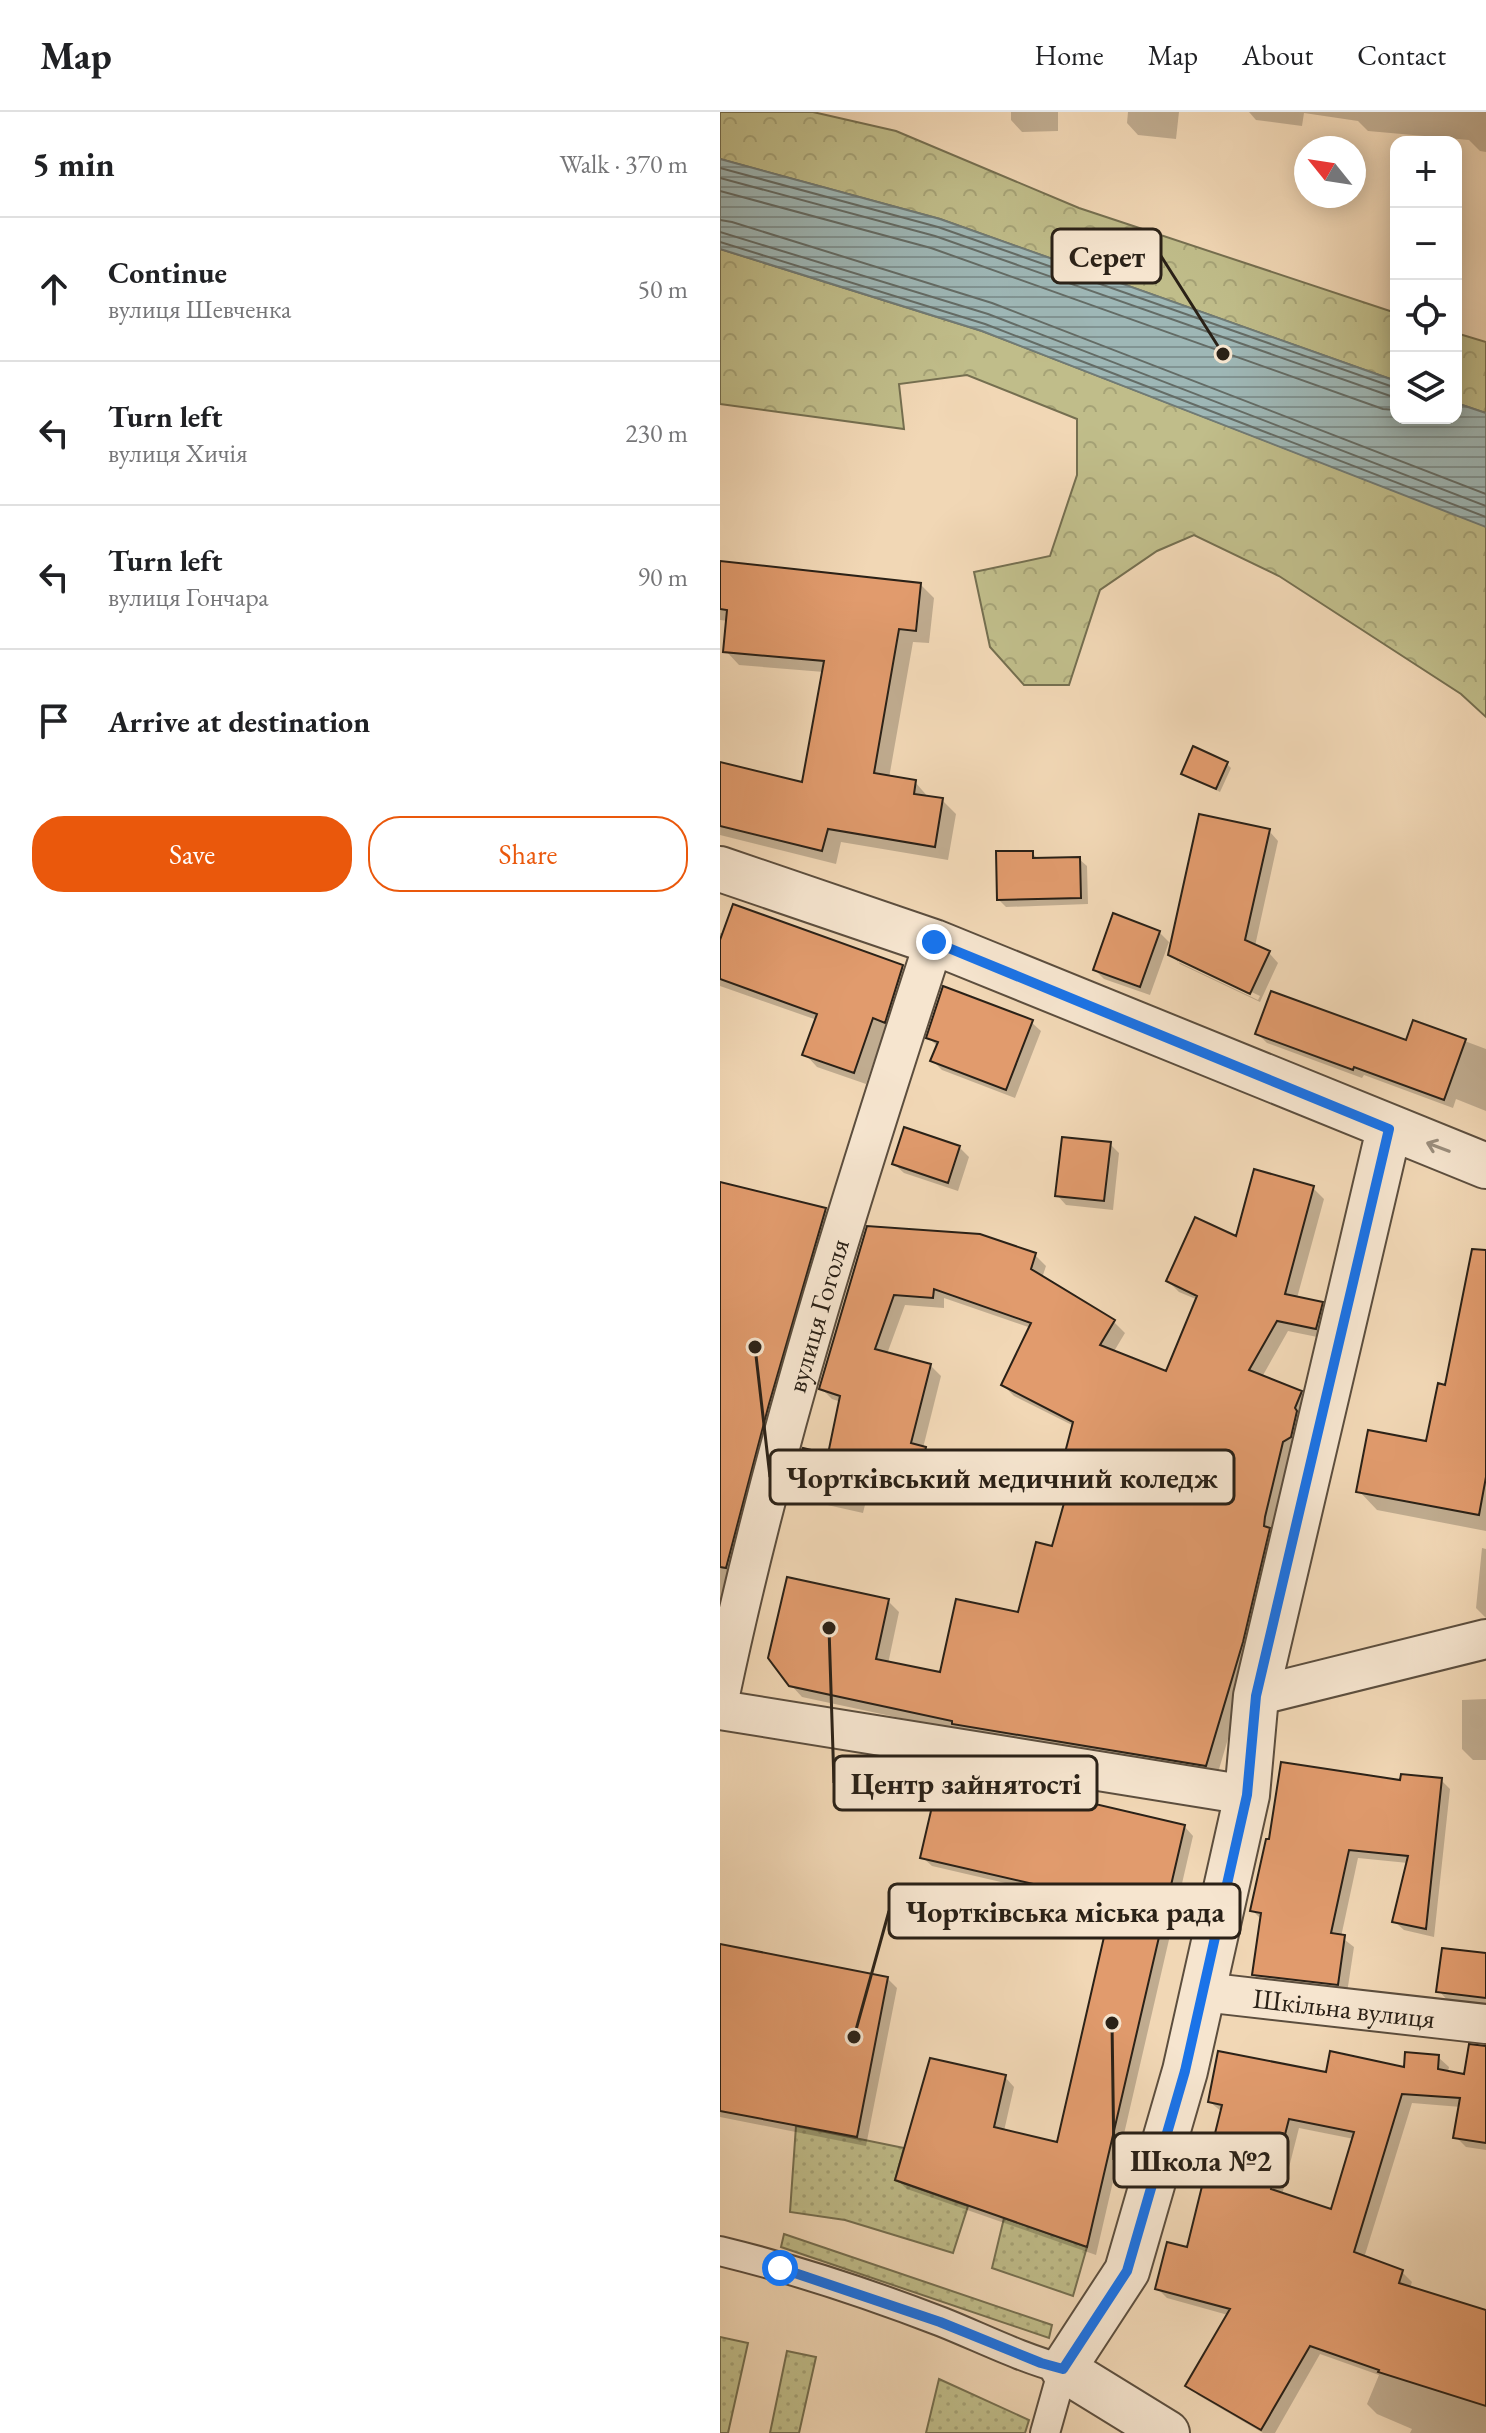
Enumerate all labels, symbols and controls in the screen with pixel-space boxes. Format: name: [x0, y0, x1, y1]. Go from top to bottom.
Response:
text: Map: [40, 31, 112, 80]
text: Home: [1034, 37, 1104, 73]
text: Map: [1148, 37, 1198, 73]
text: About: [1242, 37, 1313, 73]
text: Contact: [1357, 37, 1446, 73]
north arrow: [1294, 136, 1366, 208]
map controls: [1390, 136, 1462, 424]
button: +: [1390, 136, 1462, 208]
text: 5 min: [32, 142, 115, 186]
text: Walk · 370 m: [560, 147, 688, 181]
button: −: [1390, 208, 1462, 280]
callout: Серет: [1052, 229, 1161, 283]
text: Серет: [1069, 237, 1146, 276]
text: Continue: [108, 253, 227, 292]
icon: ahead: [32, 267, 76, 311]
text: 50 m: [638, 272, 688, 306]
button: locate: [1390, 280, 1462, 352]
text: вулиця Шевченка: [108, 292, 291, 326]
button: layers: [1390, 352, 1462, 424]
text: Turn left: [108, 397, 222, 436]
icon: left: [32, 411, 76, 455]
text: 230 m: [625, 416, 688, 450]
text: вулиця Хичія: [108, 436, 248, 470]
text: Turn left: [108, 541, 222, 580]
icon: left: [32, 555, 76, 599]
text: 90 m: [638, 560, 688, 594]
text: вулиця Гончара: [108, 580, 269, 614]
icon: arrive: [32, 699, 76, 743]
text: Arrive at destination: [108, 702, 370, 741]
button: Save: [32, 816, 352, 892]
button: Share: [368, 816, 688, 892]
route end: [916, 924, 952, 960]
one-way arrow: [1426, 1139, 1451, 1153]
street label: вулиця Гоголя: [778, 1234, 857, 1396]
callout: Чортківський медичний коледж: [770, 1450, 1234, 1504]
text: Чортківський медичний коледж: [786, 1458, 1218, 1497]
callout: Центр зайнятості: [834, 1756, 1097, 1810]
text: Центр зайнятості: [851, 1764, 1081, 1803]
callout: Чортківська міська рада: [889, 1884, 1240, 1938]
text: Чортківська міська рада: [905, 1892, 1225, 1931]
street label: Шкільна вулиця: [1251, 1980, 1437, 2036]
callout: Школа №2: [1114, 2133, 1288, 2187]
text: Школа №2: [1130, 2141, 1272, 2180]
route start: [762, 2250, 798, 2286]

